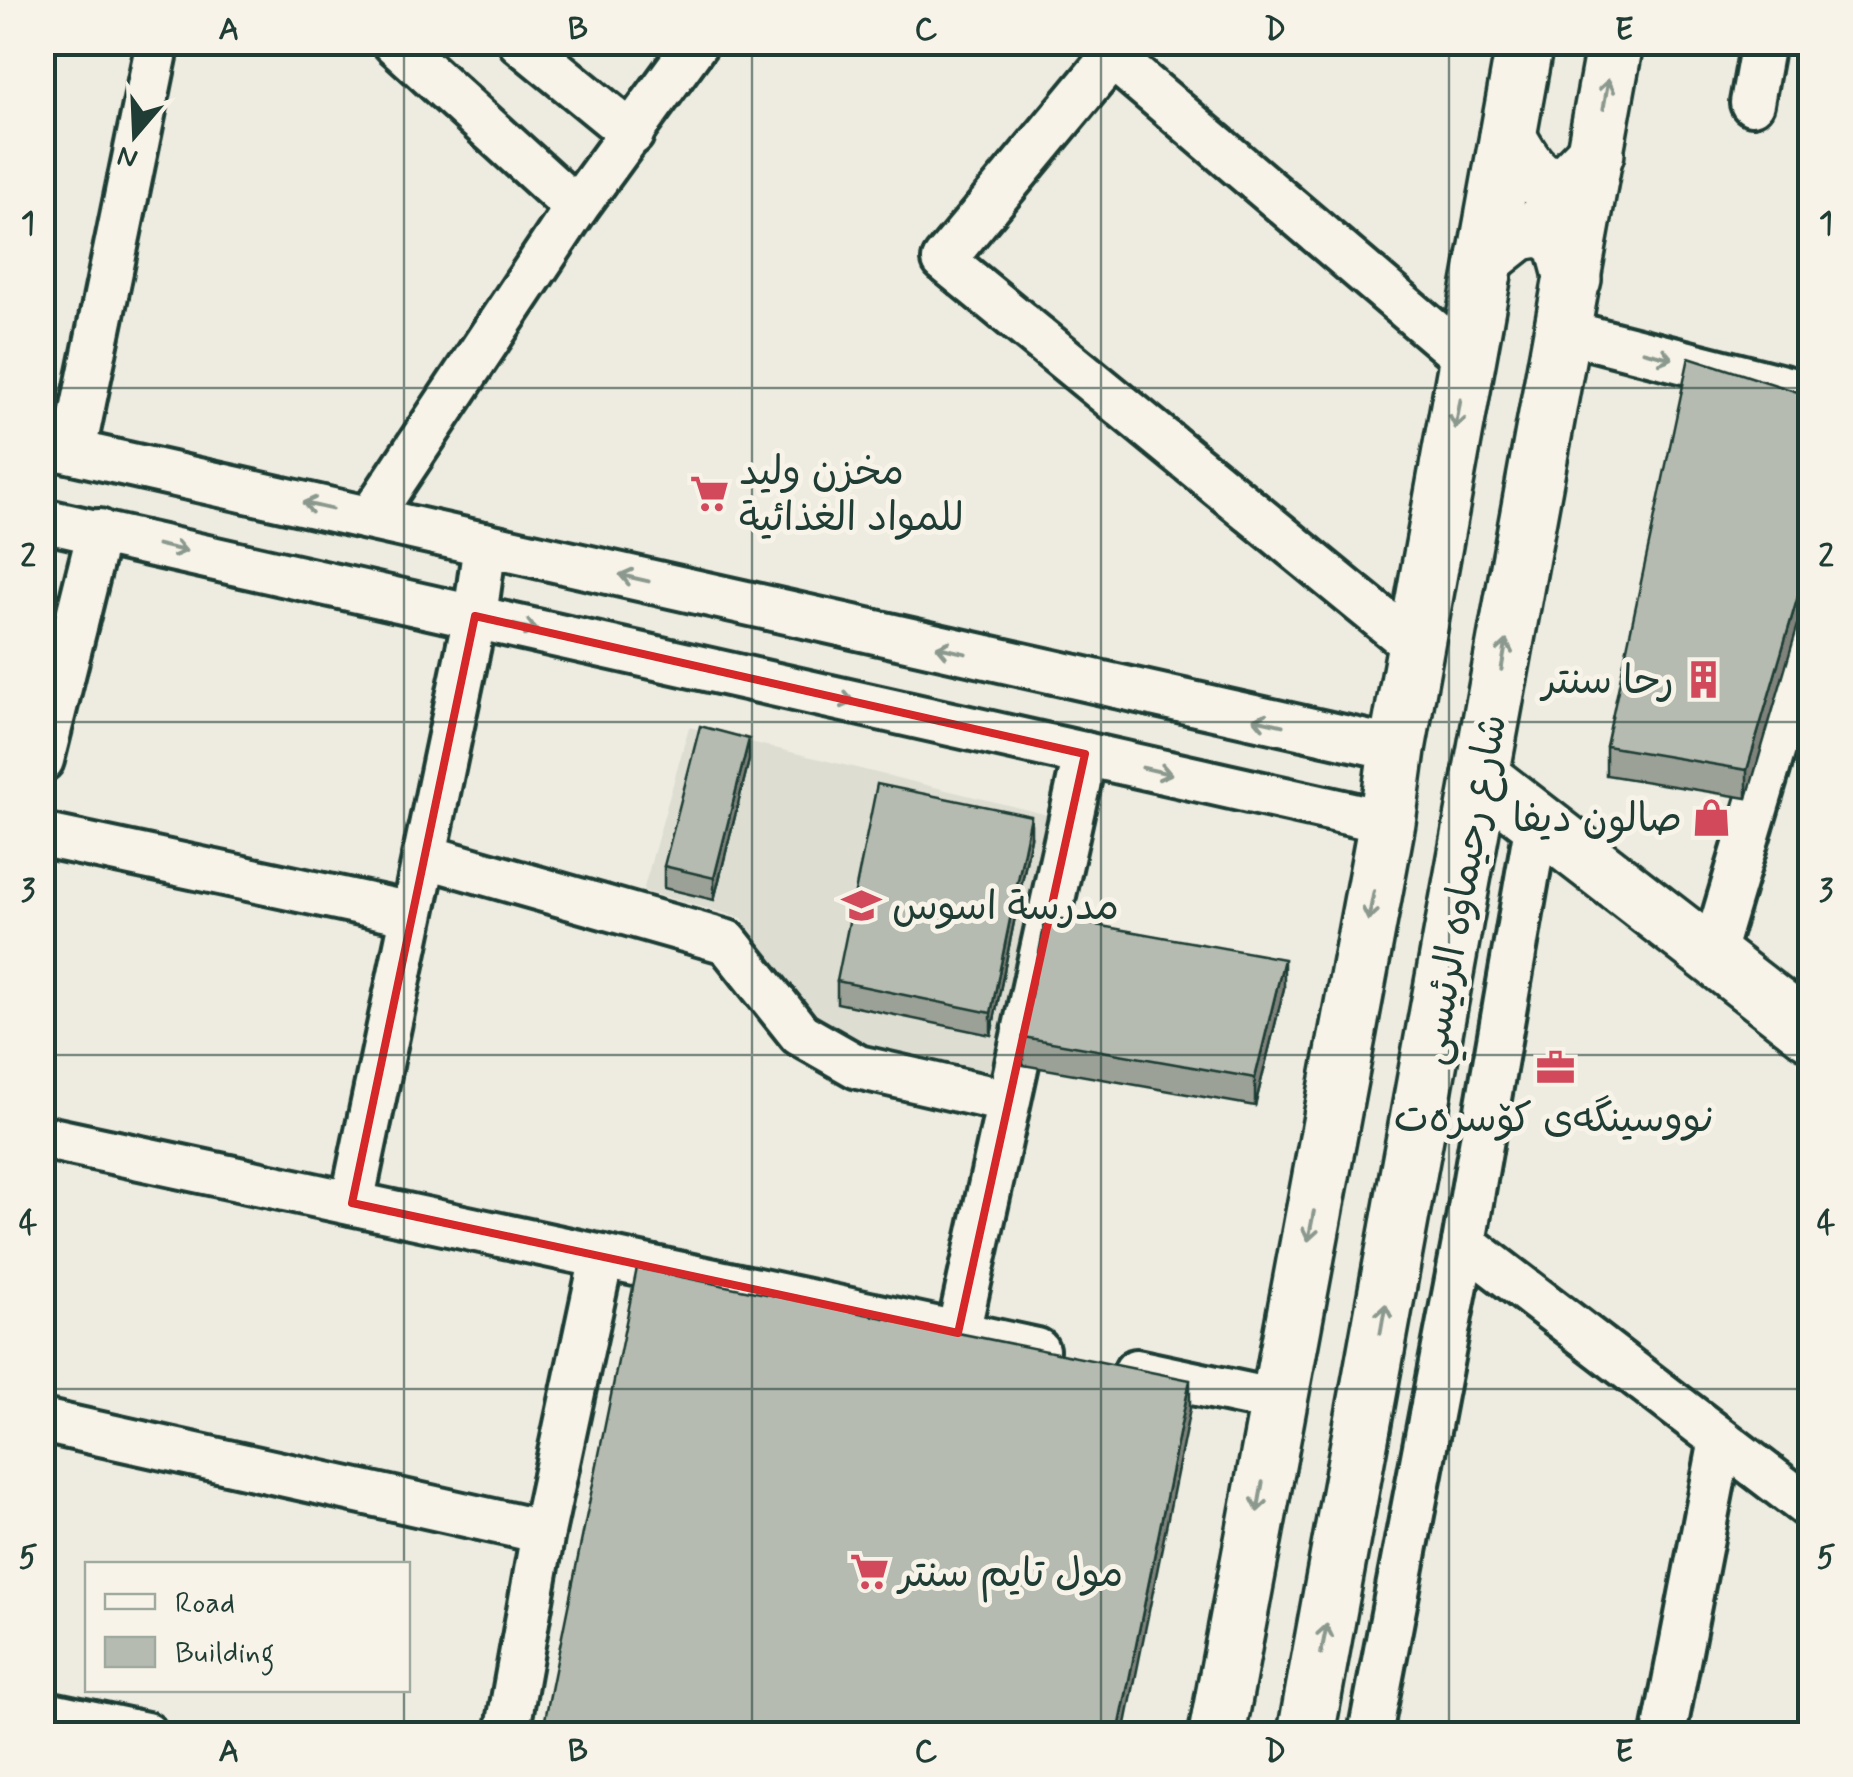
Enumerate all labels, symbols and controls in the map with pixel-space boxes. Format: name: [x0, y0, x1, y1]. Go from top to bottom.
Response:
text: A: [219, 9, 239, 51]
text: B: [568, 9, 588, 51]
text: C: [915, 9, 938, 51]
text: D: [1264, 9, 1286, 51]
text: E: [1615, 9, 1634, 51]
one-way arrow: [1597, 78, 1616, 111]
north arrow: [85, 85, 185, 185]
text: N: [113, 136, 143, 177]
text: 1: [21, 203, 35, 245]
text: 1: [1819, 203, 1833, 245]
one-way arrow: [1642, 346, 1673, 365]
one-way arrow: [1448, 397, 1467, 430]
place label: مخزن وليد للمواد الغذائية: [739, 447, 964, 545]
supermarket icon: مخزن وليد للمواد الغذائية: [688, 472, 730, 514]
one-way arrow: [302, 496, 334, 514]
text: 2: [20, 536, 36, 578]
text: 2: [1818, 536, 1834, 578]
one-way arrow: [155, 540, 187, 558]
one-way arrow: [619, 568, 651, 586]
one-way arrow: [506, 619, 538, 637]
one-way arrow: [936, 640, 968, 658]
one-way arrow: [1495, 640, 1514, 672]
place label: رحا سنتر: [1539, 656, 1674, 708]
building icon: رحا سنتر: [1683, 658, 1725, 700]
one-way arrow: [823, 690, 855, 709]
street label: شارع رحيماوه الرئيسي: [1408, 710, 1526, 1070]
one-way arrow: [1253, 712, 1285, 730]
one-way arrow: [1140, 763, 1172, 781]
place label: صالون ديفا: [1513, 794, 1682, 846]
shop icon: صالون ديفا: [1691, 796, 1733, 838]
text: 3: [21, 870, 36, 912]
text: 3: [1819, 870, 1834, 912]
place label: مدرسة اسوس: [892, 882, 1119, 934]
school or university icon: مدرسة اسوس: [841, 884, 883, 926]
one-way arrow: [1361, 890, 1380, 922]
office icon: نووسینگەی کۆسرەت: [1534, 1046, 1576, 1088]
place label: نووسینگەی کۆسرەت: [1394, 1094, 1716, 1146]
text: 4: [19, 1203, 38, 1245]
text: 4: [1817, 1203, 1836, 1245]
one-way arrow: [1300, 1209, 1319, 1241]
one-way arrow: [1374, 1303, 1393, 1336]
one-way arrow: [1250, 1480, 1269, 1513]
text: 5: [18, 1537, 38, 1579]
text: 5: [1816, 1537, 1836, 1579]
place label: مول تايم سنتر: [896, 1549, 1123, 1603]
supermarket icon: مول تايم سنتر: [848, 1551, 890, 1593]
legend: [85, 1562, 410, 1692]
text: Road: [175, 1584, 235, 1623]
one-way arrow: [1315, 1623, 1334, 1655]
text: Building: [175, 1634, 274, 1676]
text: A: [219, 1731, 239, 1773]
text: B: [568, 1731, 588, 1773]
text: C: [915, 1731, 938, 1773]
text: D: [1264, 1731, 1286, 1773]
text: E: [1615, 1731, 1634, 1773]

